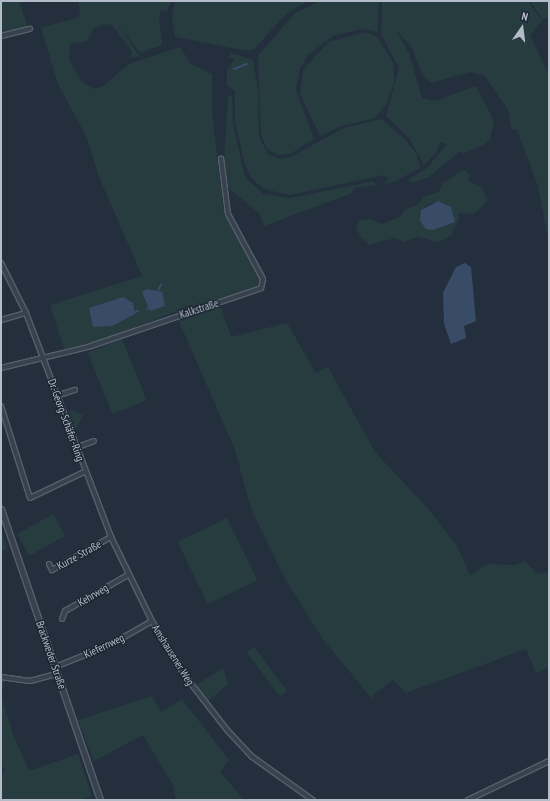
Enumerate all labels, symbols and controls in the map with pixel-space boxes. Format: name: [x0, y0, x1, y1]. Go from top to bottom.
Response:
north arrow: [502, 8, 542, 48]
text: N: [520, 9, 529, 24]
street label: Kalkstraße: [178, 296, 220, 322]
street label: Dr.-Georg-Schäfer-Ring: [45, 377, 87, 463]
street label: Kurze Straße: [54, 537, 104, 573]
street label: Kehrweg: [75, 581, 111, 609]
street label: Brackweder Straße: [33, 619, 69, 691]
street label: Amshausener Weg: [149, 622, 197, 688]
street label: Kiefernweg: [82, 631, 126, 661]

